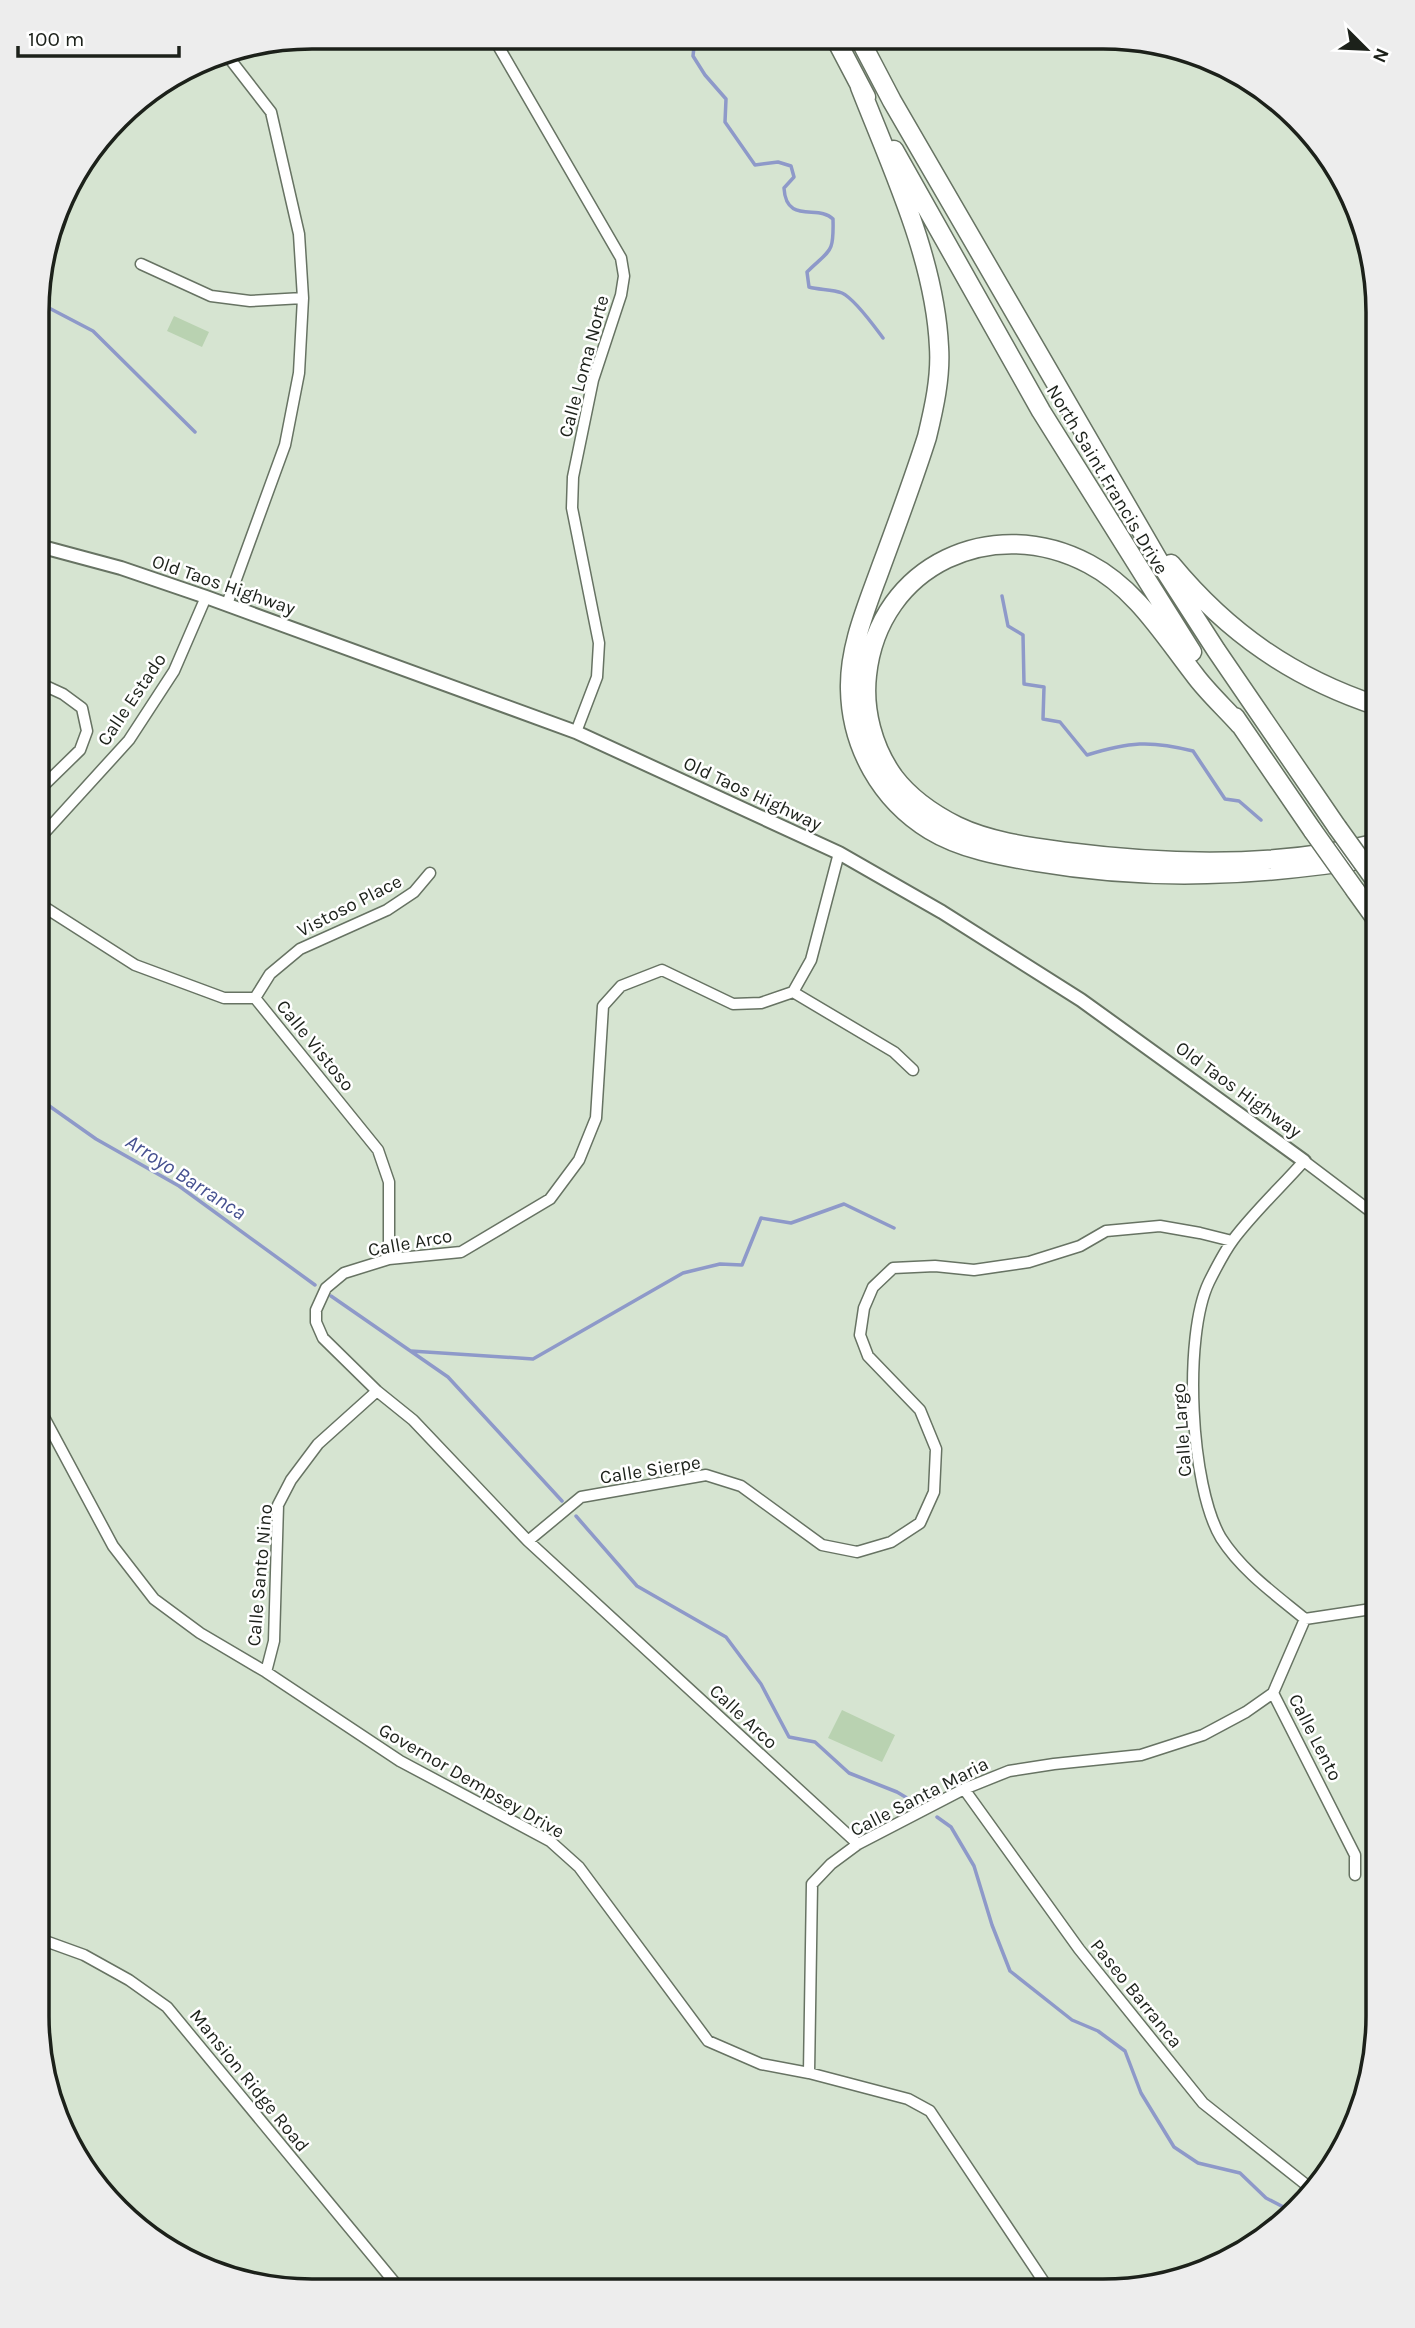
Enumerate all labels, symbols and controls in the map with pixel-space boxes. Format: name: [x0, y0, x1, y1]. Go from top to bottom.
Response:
scale bar: [18, 14, 178, 58]
north arrow: [1331, 14, 1401, 84]
text: 100 m: [28, 27, 85, 51]
text: N: [1368, 45, 1393, 66]
street label: Calle Loma Norte: [554, 293, 614, 440]
street label: North Saint Francis Drive: [1042, 381, 1173, 578]
street label: Old Taos Highway: [149, 550, 298, 620]
street label: Calle Estado: [93, 649, 171, 750]
street label: Old Taos Highway: [680, 752, 825, 836]
street label: Vistoso Place: [293, 870, 406, 942]
street label: Calle Vistoso: [272, 995, 359, 1096]
street label: Old Taos Highway: [1171, 1037, 1306, 1143]
water label: Arroyo Barranca: [121, 1129, 251, 1225]
street label: Calle Arco: [366, 1225, 454, 1261]
street label: Calle Largo: [1168, 1382, 1196, 1478]
street label: Calle Sierpe: [598, 1451, 702, 1489]
street label: Calle Santo Nino: [243, 1503, 277, 1647]
street label: Calle Arco: [705, 1680, 782, 1754]
street label: Calle Lento: [1284, 1690, 1346, 1785]
street label: Governor Dempsey Drive: [375, 1719, 568, 1843]
street label: Calle Santa Maria: [847, 1753, 992, 1841]
street label: Paseo Barranca: [1086, 1935, 1187, 2053]
street label: Mansion Ridge Road: [185, 2005, 314, 2156]

